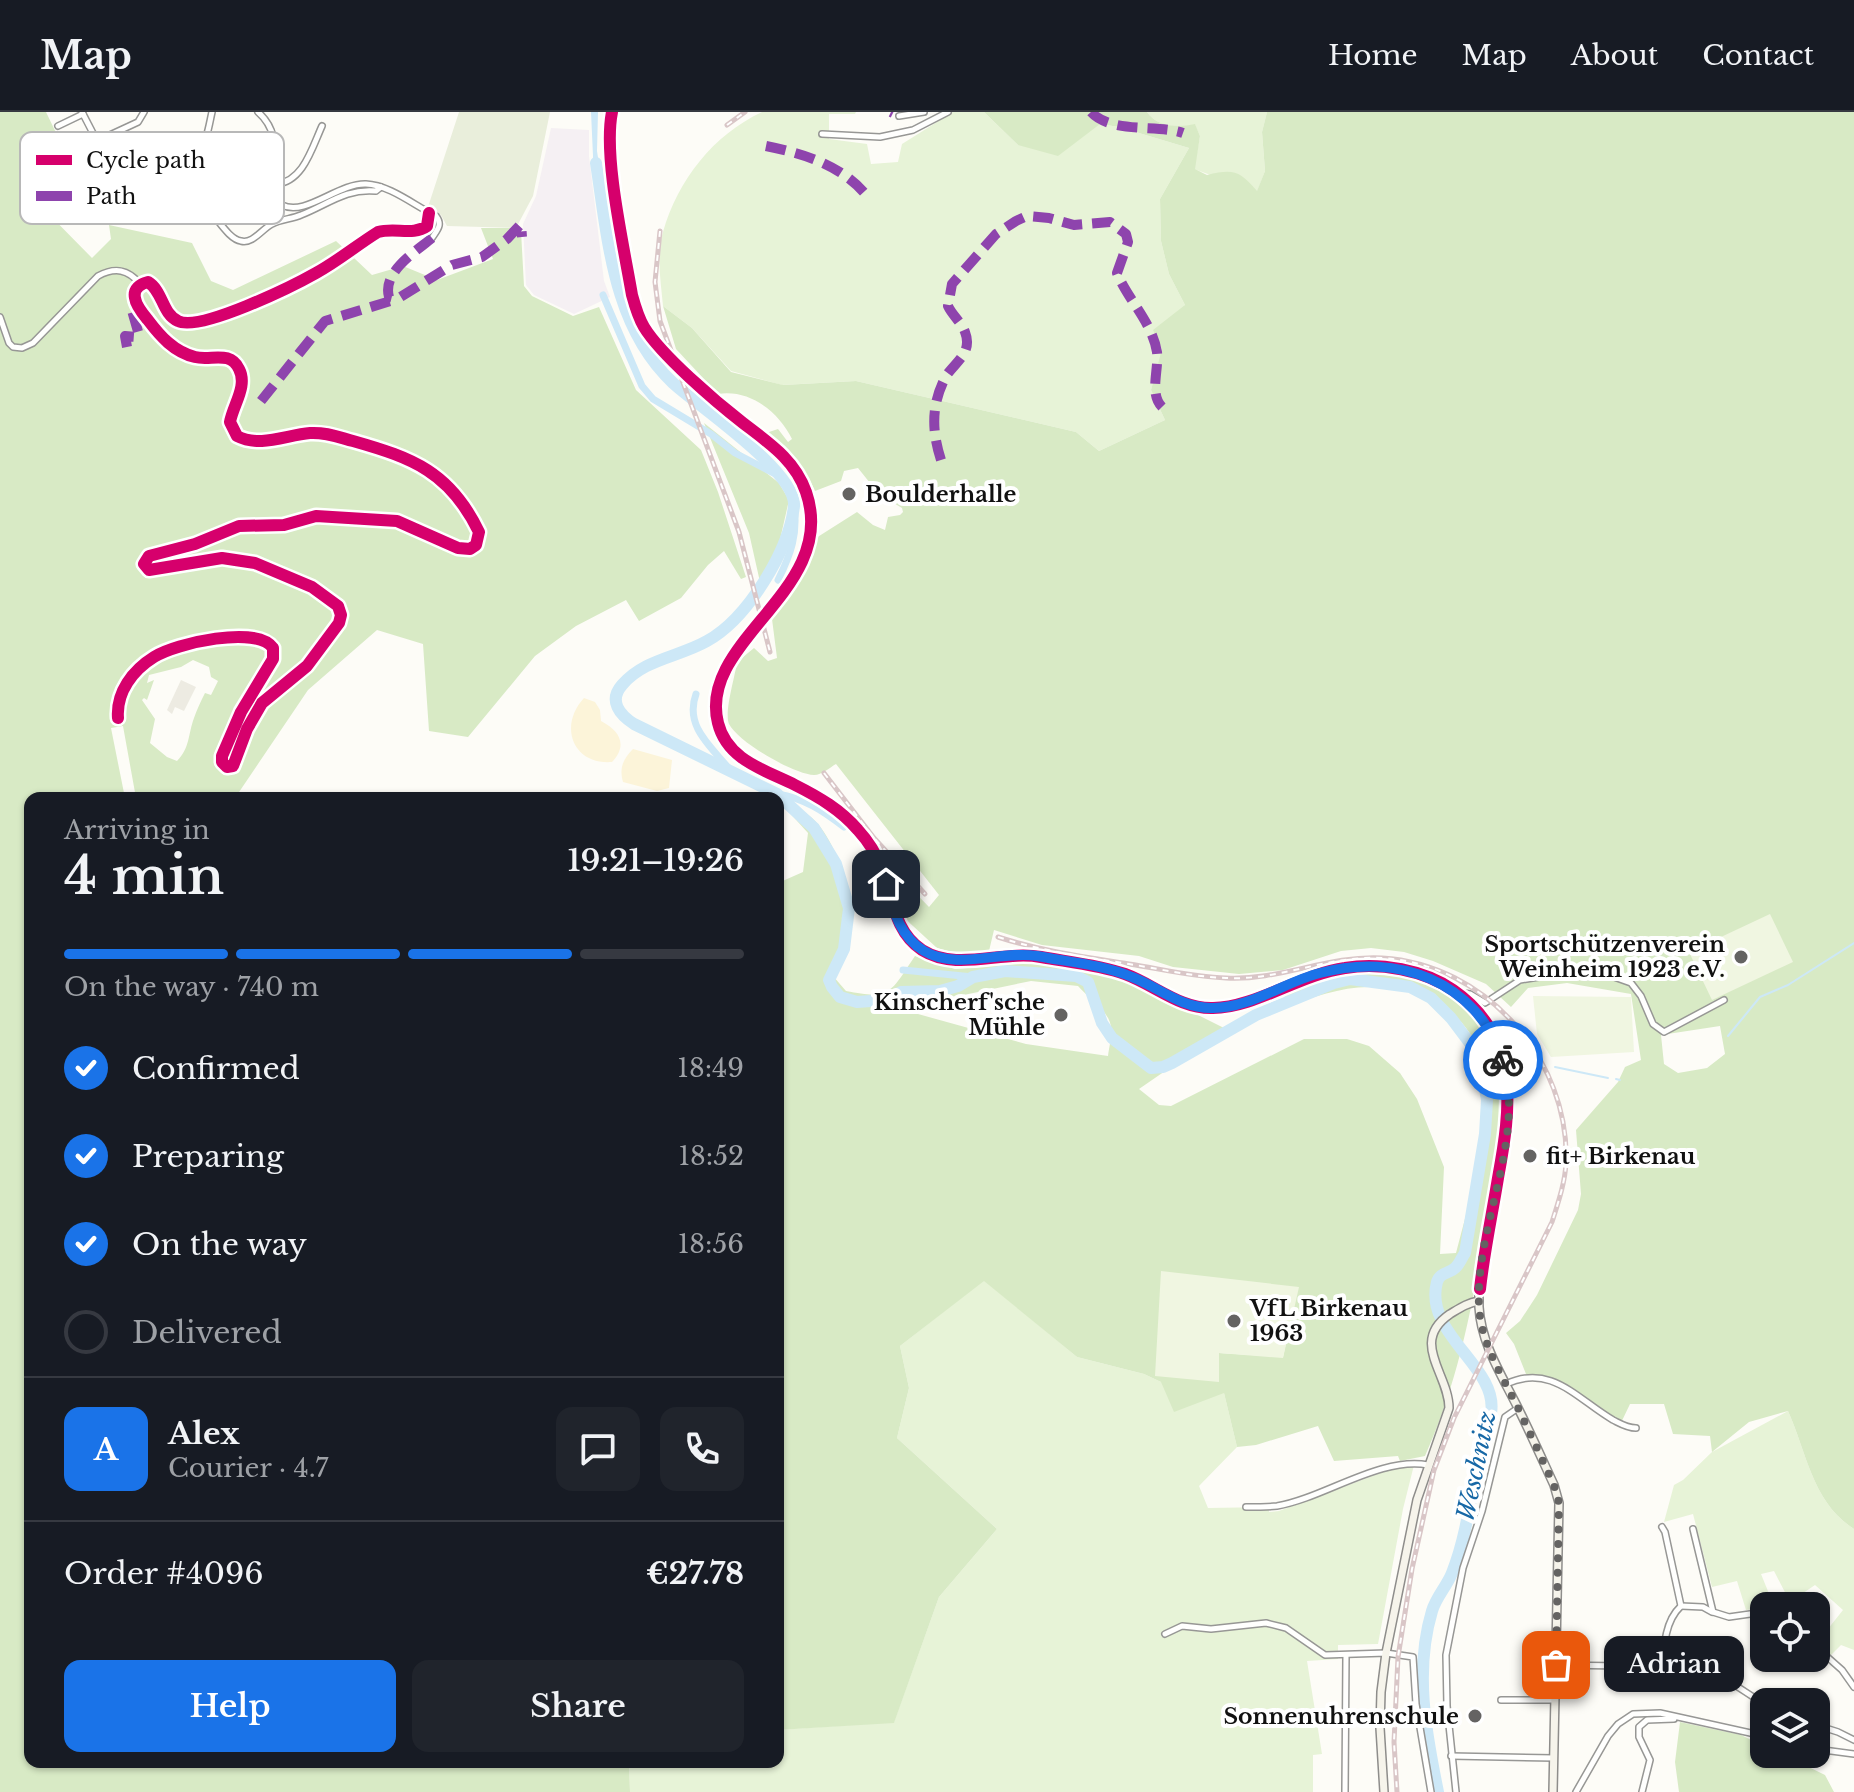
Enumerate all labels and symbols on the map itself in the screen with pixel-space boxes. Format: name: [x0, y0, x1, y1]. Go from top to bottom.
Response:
legend: [20, 132, 284, 224]
text: Cycle path: [86, 147, 206, 174]
text: Path: [86, 183, 137, 210]
place label: Boulderhalle: [865, 481, 1017, 508]
marker: Boulderhalle: [840, 485, 858, 503]
pin: [852, 850, 920, 918]
place label: Sportschützenverein Weinheim 1923 e.V.: [1484, 931, 1725, 983]
marker: Sportschützenverein Weinheim 1923 e.V.: [1732, 948, 1750, 966]
place label: Kinscherf'sche Mühle: [874, 989, 1045, 1041]
marker: Kinscherf'sche Mühle: [1052, 1006, 1070, 1024]
courier: [1463, 1020, 1543, 1100]
place label: fit+ Birkenau: [1546, 1143, 1696, 1170]
marker: fit+ Birkenau: [1521, 1147, 1539, 1165]
place label: VfL Birkenau 1963: [1249, 1295, 1408, 1347]
marker: VfL Birkenau 1963: [1225, 1312, 1243, 1330]
water label: Weschnitz: [1450, 1409, 1502, 1523]
pin: [1522, 1631, 1590, 1699]
callout: Adrian: [1604, 1637, 1744, 1693]
place label: Sonnenuhrenschule: [1223, 1703, 1459, 1730]
marker: Sonnenuhrenschule: [1466, 1707, 1484, 1725]

